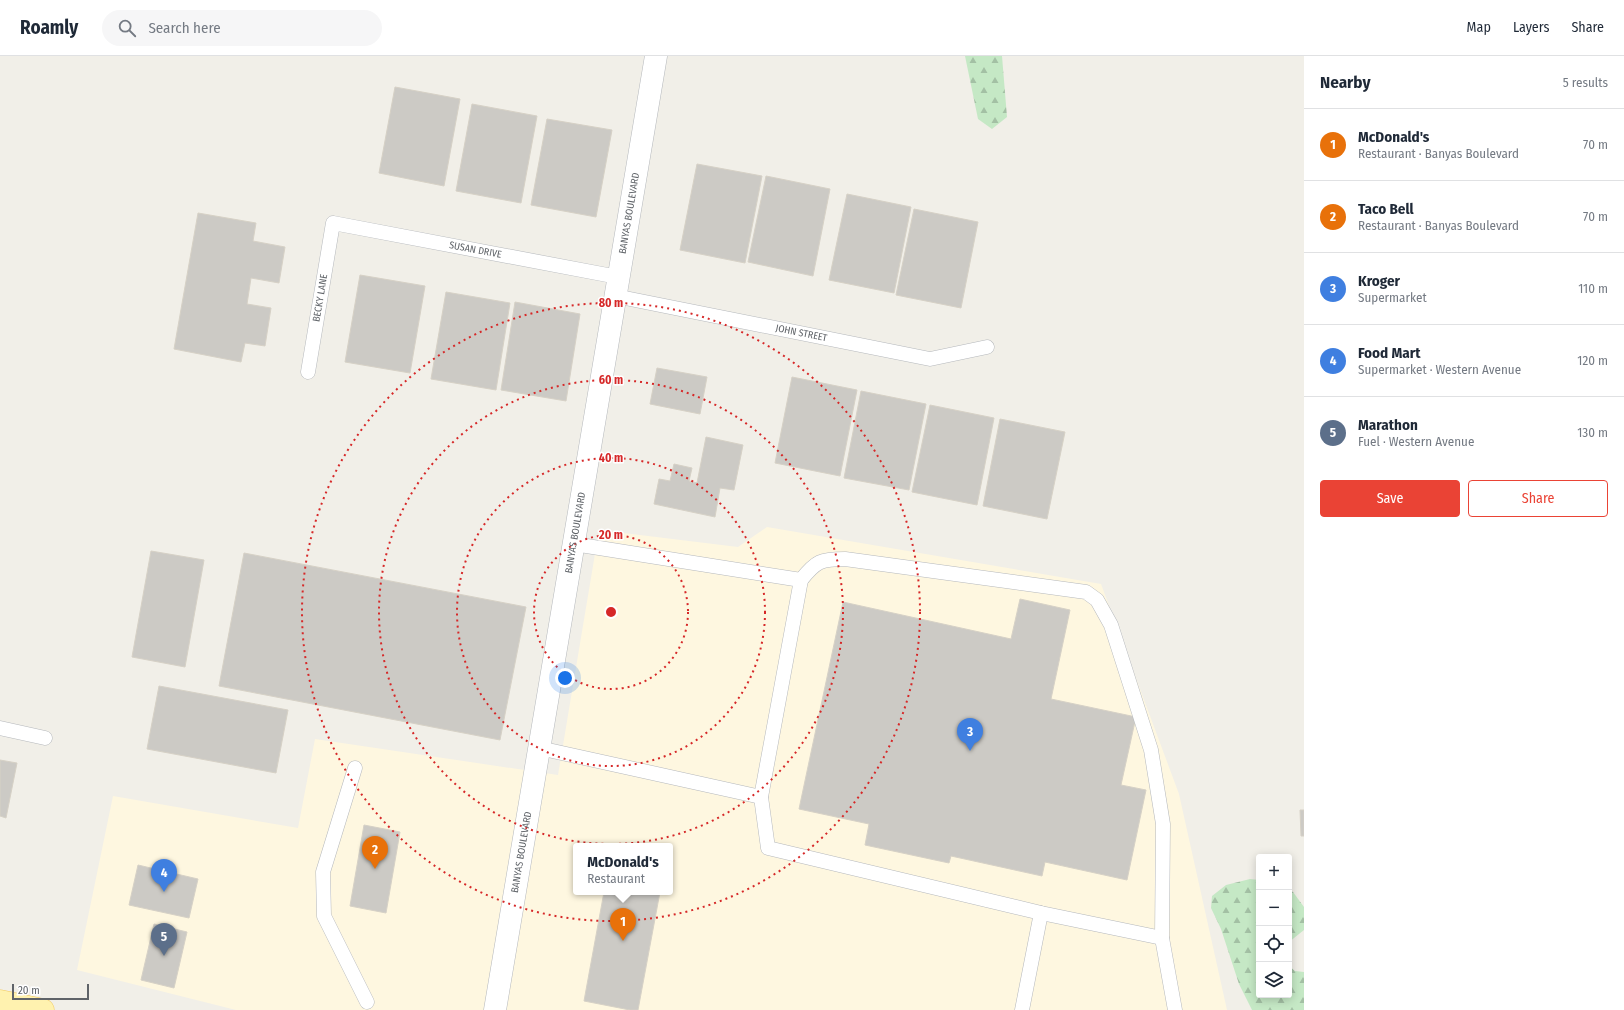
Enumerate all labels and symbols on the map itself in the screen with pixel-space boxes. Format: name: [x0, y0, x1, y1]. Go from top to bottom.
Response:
street label: BANYAS BOULEVARD: [617, 172, 642, 255]
street label: SUSAN DRIVE: [448, 239, 503, 261]
street label: BECKY LANE: [310, 273, 330, 323]
text: 80 m: [599, 296, 623, 310]
street label: JOHN STREET: [774, 322, 829, 344]
text: 60 m: [599, 373, 623, 387]
text: 40 m: [599, 451, 623, 465]
street label: BANYAS BOULEVARD: [563, 491, 588, 574]
text: 20 m: [598, 528, 623, 542]
centre of rings: [604, 605, 618, 619]
your location: [555, 668, 575, 688]
pin: 3: [957, 718, 983, 751]
street label: BANYAS BOULEVARD: [509, 811, 534, 894]
pin: 2: [362, 836, 388, 869]
pin: 4: [151, 859, 177, 892]
pin: 1: [610, 908, 636, 941]
pin: 5: [151, 923, 177, 956]
scale bar: [12, 982, 89, 1001]

